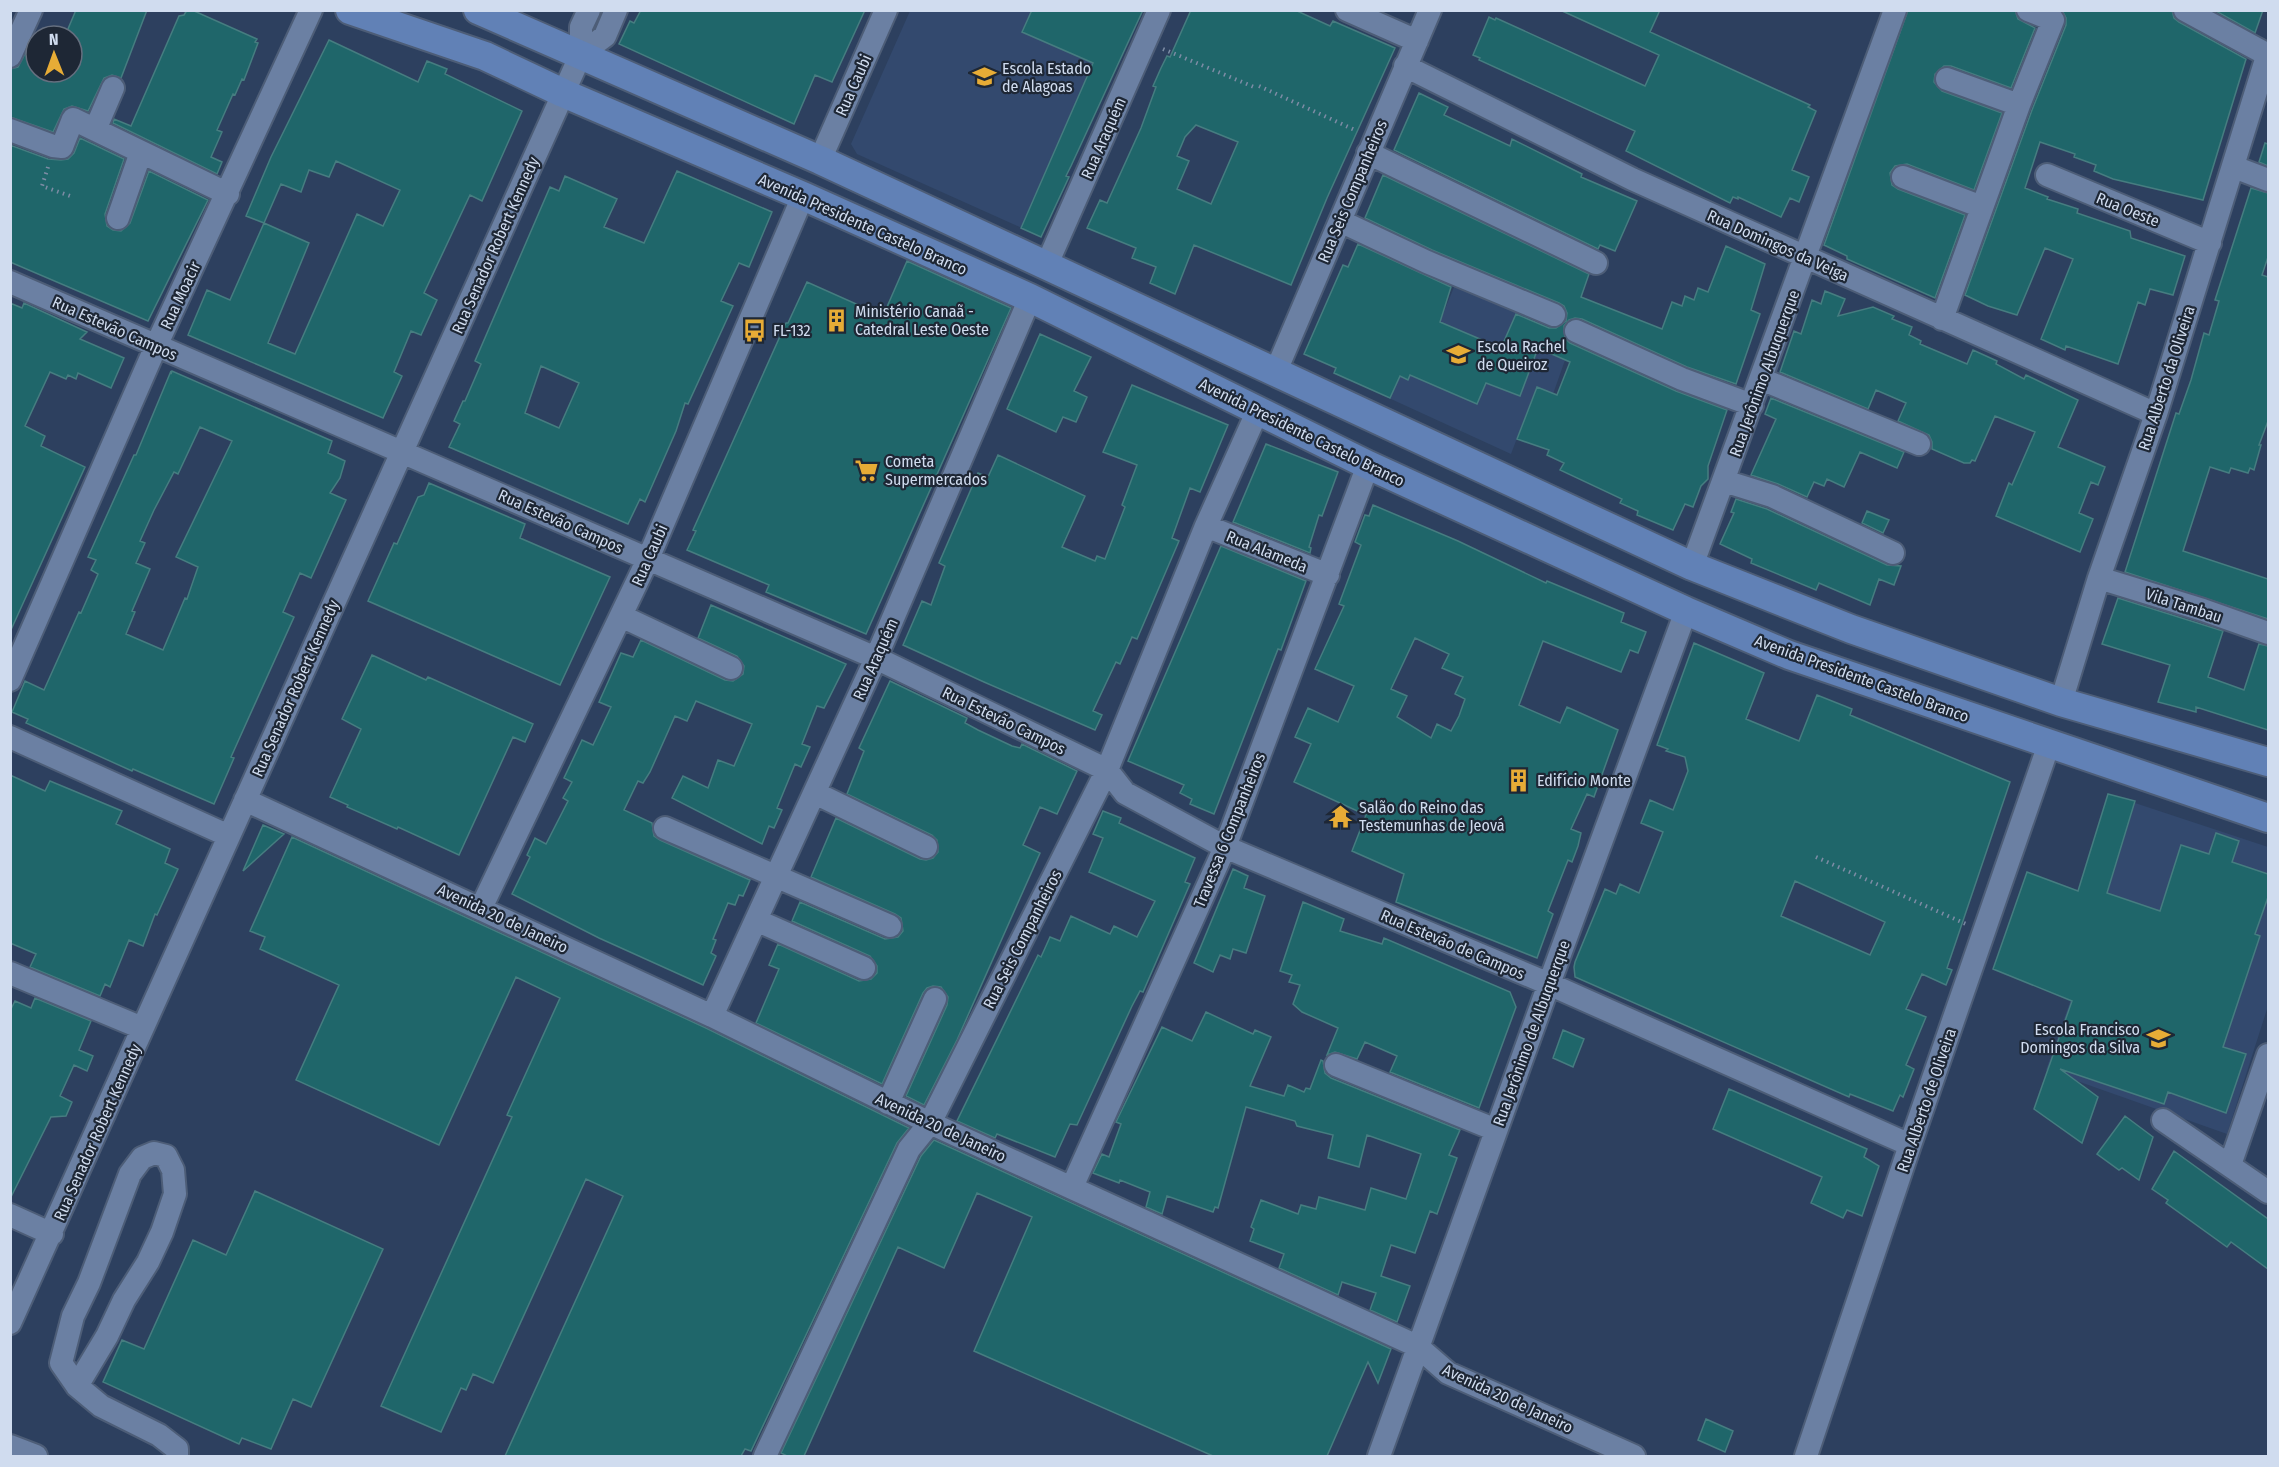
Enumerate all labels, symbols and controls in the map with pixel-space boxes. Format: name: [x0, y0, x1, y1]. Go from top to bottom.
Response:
north arrow: [24, 24, 84, 84]
text: N: [49, 30, 59, 49]
street label: Rua Caubi: [831, 51, 875, 119]
place label: Escola Estado de Alagoas: [1002, 59, 1091, 96]
school or university icon: Escola Estado de Alagoas: [971, 64, 997, 90]
street label: Rua Araquém: [1077, 95, 1130, 182]
street label: Rua Seis Companheiros: [1314, 117, 1391, 265]
street label: Rua Senador Robert Kennedy: [448, 153, 543, 337]
street label: Avenida Presidente Castelo Branco: [756, 170, 970, 279]
street label: Rua Oeste: [2093, 188, 2162, 231]
street label: Rua Domingos da Veiga: [1704, 206, 1851, 285]
street label: Rua Moacir: [156, 258, 205, 332]
street label: Rua Jerônimo Albuquerque: [1725, 287, 1803, 459]
street label: Rua Estevão Campos: [49, 292, 180, 365]
place label: Ministério Canaã - Catedral Leste Oeste: [855, 302, 989, 339]
street label: Rua Alberto da Oliveira: [2134, 303, 2199, 453]
building icon: Ministério Canaã - Catedral Leste Oeste: [824, 307, 850, 333]
bus stop icon: FL-132: [742, 317, 768, 343]
place label: FL-132: [773, 321, 811, 340]
place label: Escola Rachel de Queiroz: [1477, 337, 1566, 374]
school or university icon: Escola Rachel de Queiroz: [1446, 342, 1472, 368]
street label: Avenida Presidente Castelo Branco: [1196, 374, 1408, 491]
place label: Cometa Supermercados: [885, 452, 987, 489]
supermarket icon: Cometa Supermercados: [854, 457, 880, 483]
street label: Rua Estevão Campos: [495, 485, 626, 558]
street label: Rua Caubi: [627, 521, 671, 589]
street label: Rua Alameda: [1224, 527, 1310, 576]
street label: Vila Tambau: [2143, 584, 2224, 627]
street label: Rua Senador Robert Kennedy: [248, 596, 343, 780]
street label: Rua Araquém: [849, 616, 902, 703]
street label: Avenida Presidente Castelo Branco: [1752, 631, 1971, 726]
street label: Rua Estevão Campos: [939, 682, 1069, 759]
street label: Travessa 6 Companheiros: [1190, 750, 1269, 910]
building icon: Edifício Monte: [1506, 767, 1532, 793]
place label: Edifício Monte: [1537, 771, 1631, 790]
place label: Salão do Reino das Testemunhas de Jeová: [1359, 798, 1505, 835]
temple icon: Salão do Reino das Testemunhas de Jeová: [1328, 803, 1354, 829]
street label: Rua Seis Companheiros: [979, 867, 1066, 1012]
street label: Avenida 20 de Janeiro: [435, 880, 571, 957]
street label: Rua Estevão de Campos: [1378, 905, 1528, 984]
street label: Rua Jerônimo de Albuquerque: [1489, 938, 1574, 1129]
place label: Escola Francisco Domingos da Silva: [2020, 1020, 2140, 1057]
school or university icon: Escola Francisco Domingos da Silva: [2145, 1025, 2171, 1051]
street label: Rua Alberto de Oliveira: [1893, 1026, 1960, 1175]
street label: Rua Senador Robert Kennedy: [50, 1040, 145, 1224]
street label: Avenida 20 de Janeiro: [873, 1089, 1009, 1166]
street label: Avenida 20 de Janeiro: [1440, 1360, 1576, 1437]

